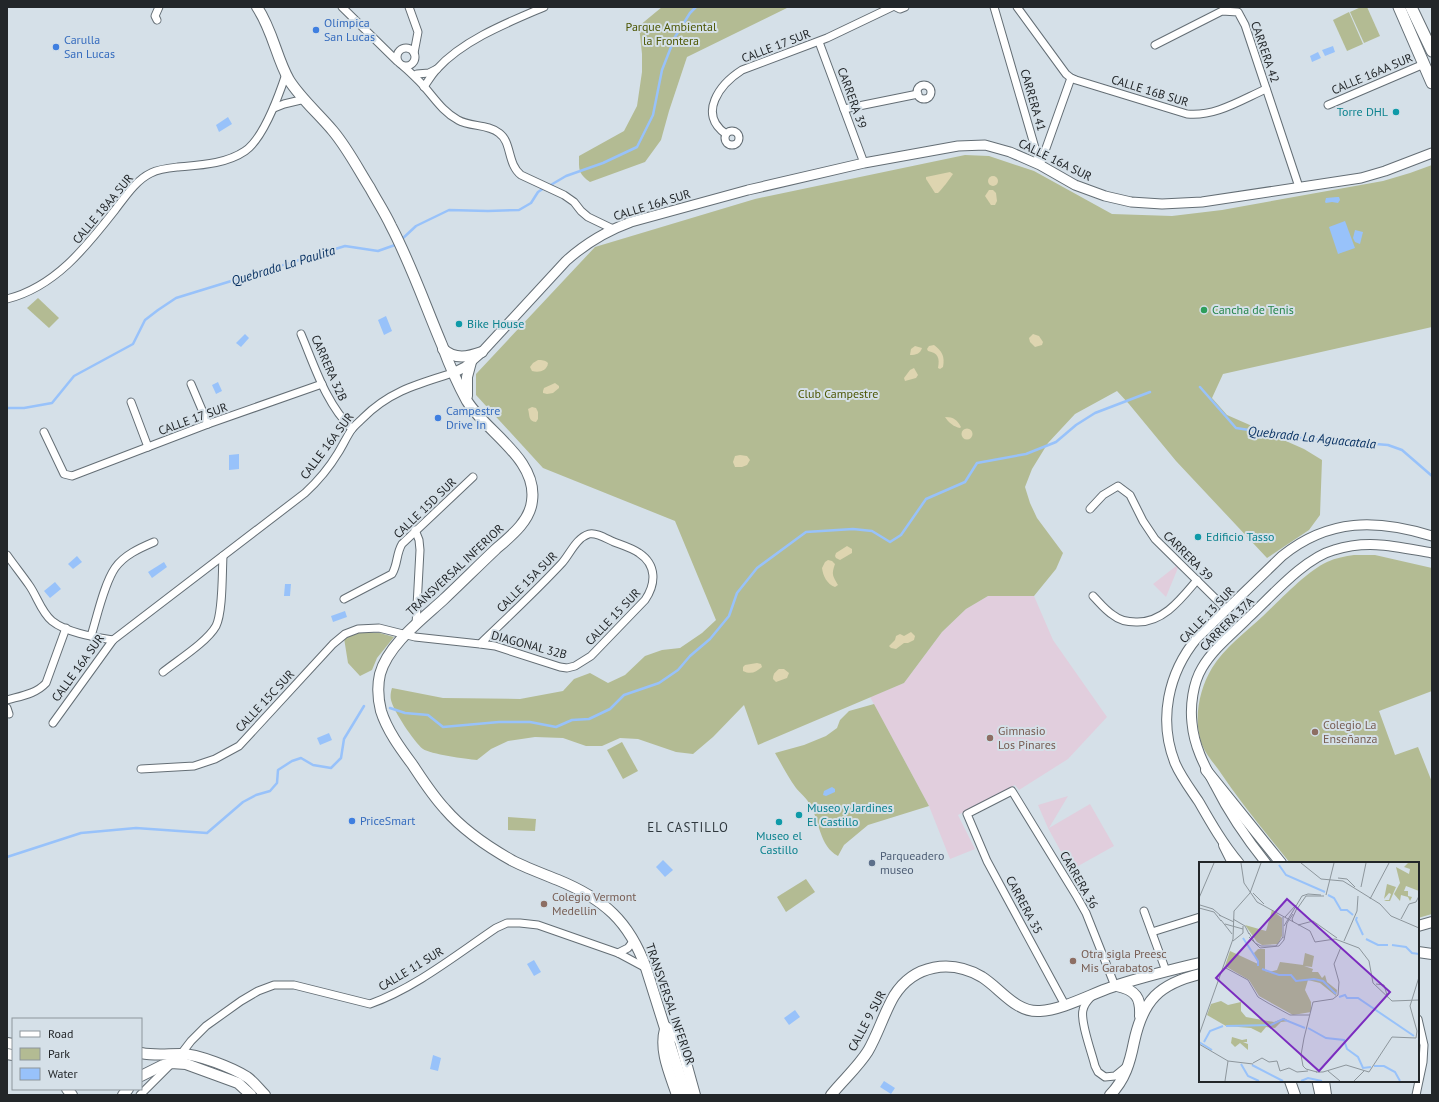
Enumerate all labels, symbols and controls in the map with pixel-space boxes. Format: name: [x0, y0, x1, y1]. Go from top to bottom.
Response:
place label: Olímpica San Lucas: [324, 15, 375, 44]
park label: Parque Ambiental la Frontera: [626, 19, 717, 48]
street label: CARRERA 42: [1248, 19, 1283, 84]
marker: Olímpica San Lucas: [311, 25, 321, 35]
street label: CALLE 17 SUR: [739, 26, 812, 66]
place label: Carulla San Lucas: [64, 32, 115, 61]
marker: Carulla San Lucas: [51, 42, 61, 52]
street label: CALLE 16AA SUR: [1329, 50, 1415, 97]
street label: CARRERA 39: [834, 65, 870, 130]
street label: CARRERA 41: [1017, 67, 1049, 133]
street label: CALLE 16B SUR: [1110, 72, 1191, 109]
place label: Torre DHL: [1337, 104, 1388, 119]
marker: Torre DHL: [1391, 107, 1401, 117]
street label: CALLE 16A SUR: [1016, 135, 1094, 184]
street label: CALLE 18AA SUR: [69, 171, 136, 247]
street label: CALLE 16A SUR: [612, 186, 692, 223]
water label: Quebrada La Paulita: [229, 241, 338, 289]
place label: Cancha de Tenis: [1212, 302, 1294, 317]
marker: Cancha de Tenis: [1199, 305, 1209, 315]
place label: Bike House: [467, 316, 524, 331]
marker: Bike House: [454, 319, 464, 329]
street label: CARRERA 32B: [308, 332, 351, 403]
park label: Club Campestre: [798, 386, 878, 401]
street label: CALLE 17 SUR: [156, 399, 229, 438]
place label: Campestre Drive In: [446, 403, 500, 432]
street label: CALLE 16A SUR: [297, 409, 357, 482]
marker: Campestre Drive In: [433, 413, 443, 423]
water label: Quebrada La Aguacatala: [1247, 422, 1377, 453]
street label: CALLE 15D SUR: [390, 474, 459, 541]
street label: TRANSVERSAL INFERIOR: [403, 521, 507, 619]
street label: CARRERA 39: [1160, 528, 1216, 584]
place label: Edificio Tasso: [1206, 529, 1274, 544]
marker: Edificio Tasso: [1193, 532, 1203, 542]
street label: CALLE 15A SUR: [493, 548, 560, 615]
street label: CALLE 13 SUR: [1176, 583, 1237, 646]
street label: CALLE 15 SUR: [582, 585, 643, 648]
street label: CARRERA 37A: [1197, 594, 1257, 654]
street label: DIAGONAL 32B: [490, 627, 569, 662]
street label: CALLE 16A SUR: [48, 631, 107, 704]
street label: CALLE 15C SUR: [232, 666, 297, 735]
place label: Colegio La Enseñanza: [1323, 717, 1378, 746]
place label: Gimnasio Los Pinares: [998, 723, 1056, 752]
marker: Colegio La Enseñanza: [1310, 727, 1320, 737]
marker: Gimnasio Los Pinares: [985, 733, 995, 743]
place label: Museo y Jardines El Castillo: [807, 800, 893, 829]
marker: Museo y Jardines El Castillo: [794, 810, 804, 820]
place label: PriceSmart: [360, 813, 415, 828]
marker: PriceSmart: [347, 816, 357, 826]
marker: Museo el Castillo: [774, 817, 784, 827]
district label: EL CASTILLO: [647, 819, 729, 836]
place label: Museo el Castillo: [756, 828, 803, 857]
place label: Parqueadero museo: [880, 848, 944, 877]
street label: CARRERA 36: [1057, 848, 1102, 911]
marker: Parqueadero museo: [867, 858, 877, 868]
inset map: [1199, 862, 1419, 1082]
street label: CARRERA 35: [1003, 873, 1046, 936]
place label: Colegio Vermont Medellin: [552, 889, 636, 918]
marker: Colegio Vermont Medellin: [539, 899, 549, 909]
street label: TRANSVERSAL INFERIOR: [643, 941, 698, 1067]
street label: CALLE 11 SUR: [376, 943, 446, 994]
place label: Otra sigla Preesc Mis Garabatos: [1081, 946, 1167, 975]
marker: Otra sigla Preesc Mis Garabatos: [1068, 956, 1078, 966]
street label: CALLE 9 SUR: [844, 988, 889, 1054]
legend: [12, 1018, 142, 1090]
text: Road: [48, 1026, 73, 1041]
text: Park: [48, 1046, 70, 1061]
text: Water: [48, 1066, 78, 1081]

